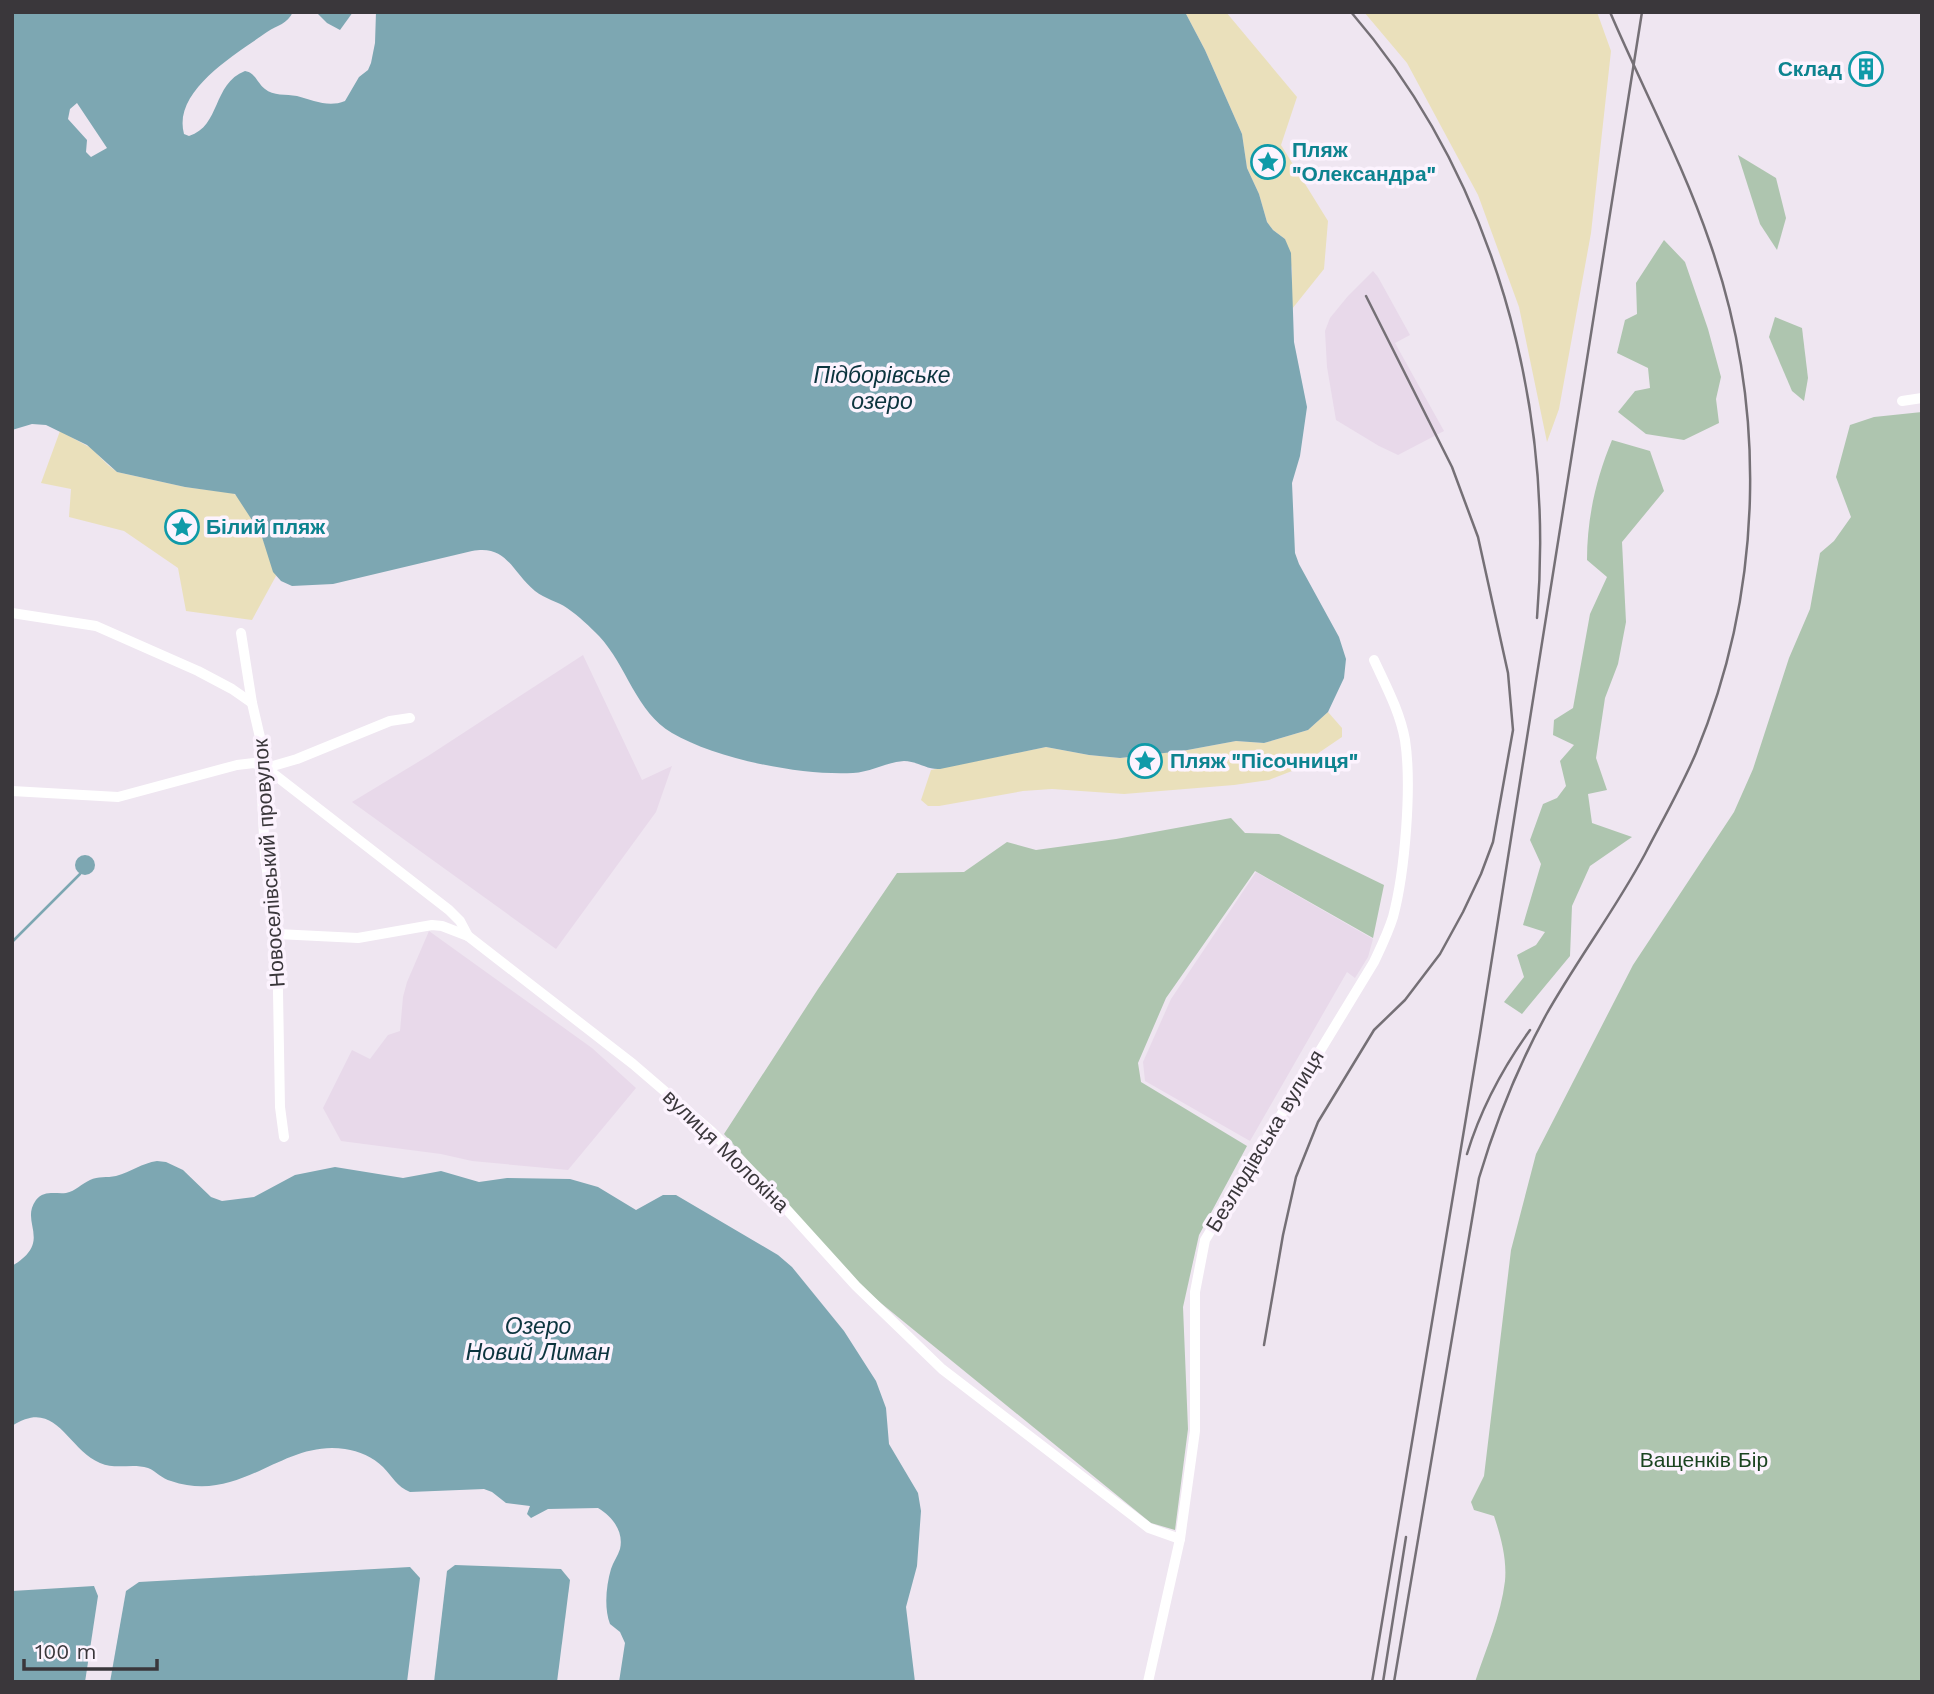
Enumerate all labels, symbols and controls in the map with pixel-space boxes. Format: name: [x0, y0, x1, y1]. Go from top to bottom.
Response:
building icon: Склад: [1847, 50, 1885, 88]
place label: Склад: [1778, 56, 1842, 81]
place label: Пляж "Олександра": [1292, 137, 1436, 186]
place icon: Пляж "Олександра": [1249, 143, 1287, 181]
water label: Підборівське озеро: [814, 362, 950, 415]
place icon: Білий пляж: [163, 508, 201, 546]
place label: Білий пляж: [206, 514, 326, 539]
street label: Новоселівський провулок: [247, 737, 290, 988]
place icon: Пляж "Пісочниця": [1126, 742, 1164, 780]
place label: Пляж "Пісочниця": [1170, 748, 1358, 773]
street label: Безлюдівська вулиця: [1200, 1045, 1329, 1236]
street label: вулиця Молокіна: [658, 1084, 795, 1217]
water label: Озеро Новий Лиман: [466, 1313, 611, 1366]
park label: Ващенків Бір: [1640, 1447, 1768, 1472]
scale bar: [24, 1628, 158, 1672]
text: 100 m: [35, 1639, 97, 1664]

